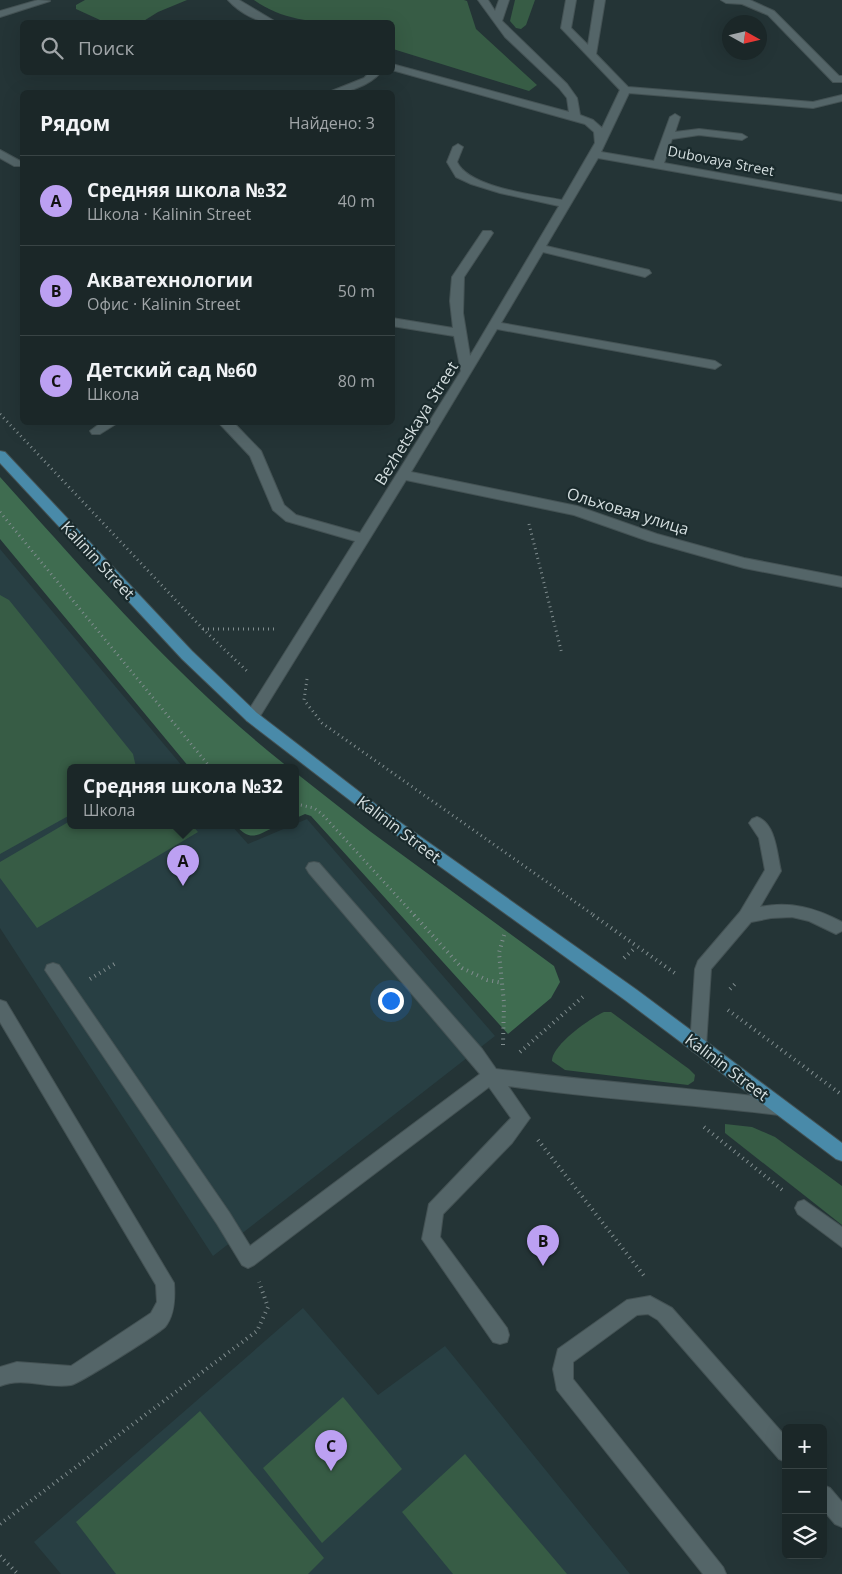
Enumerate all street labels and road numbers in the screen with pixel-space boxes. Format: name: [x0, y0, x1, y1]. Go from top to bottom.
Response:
street label: Dubovaya Street: [666, 141, 776, 180]
street label: Bezhetskaya Street: [369, 357, 463, 489]
street label: Ольховая улица: [564, 482, 692, 540]
street label: Kalinin Street: [56, 516, 140, 604]
street label: Kalinin Street: [353, 790, 445, 868]
street label: Kalinin Street: [681, 1028, 773, 1106]

